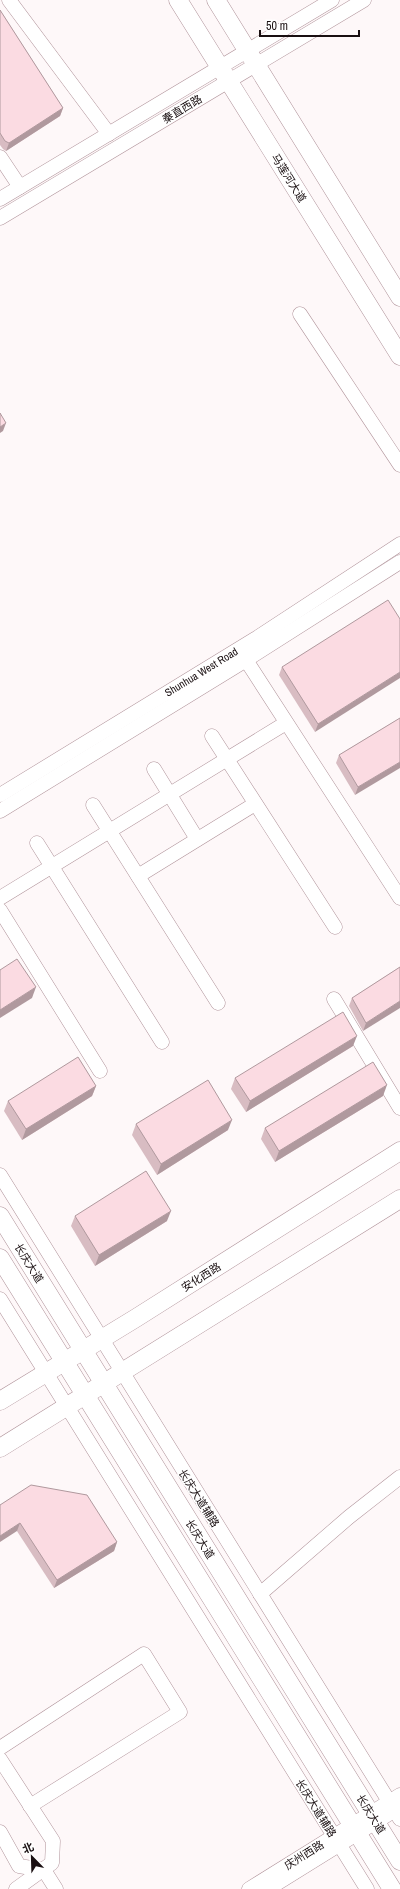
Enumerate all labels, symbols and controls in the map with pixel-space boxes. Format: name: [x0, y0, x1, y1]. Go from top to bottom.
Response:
scale bar: [260, 12, 359, 38]
text: 50 m: [266, 18, 288, 34]
street label: 秦直西路: [160, 92, 204, 126]
street label: 马莲河大道: [268, 151, 310, 205]
street label: Shunhua West Road: [162, 644, 240, 700]
street label: 长庆大道: [11, 1241, 47, 1285]
street label: 安化西路: [179, 1259, 223, 1295]
street label: 长庆大道辅路: [176, 1466, 222, 1530]
street label: 长庆大道: [182, 1517, 218, 1561]
street label: 长庆大道辅路: [293, 1776, 339, 1840]
street label: 长庆大道: [353, 1792, 389, 1836]
north arrow: [12, 1837, 52, 1877]
street label: 庆州西路: [282, 1837, 326, 1873]
text: 北: [20, 1839, 36, 1856]

